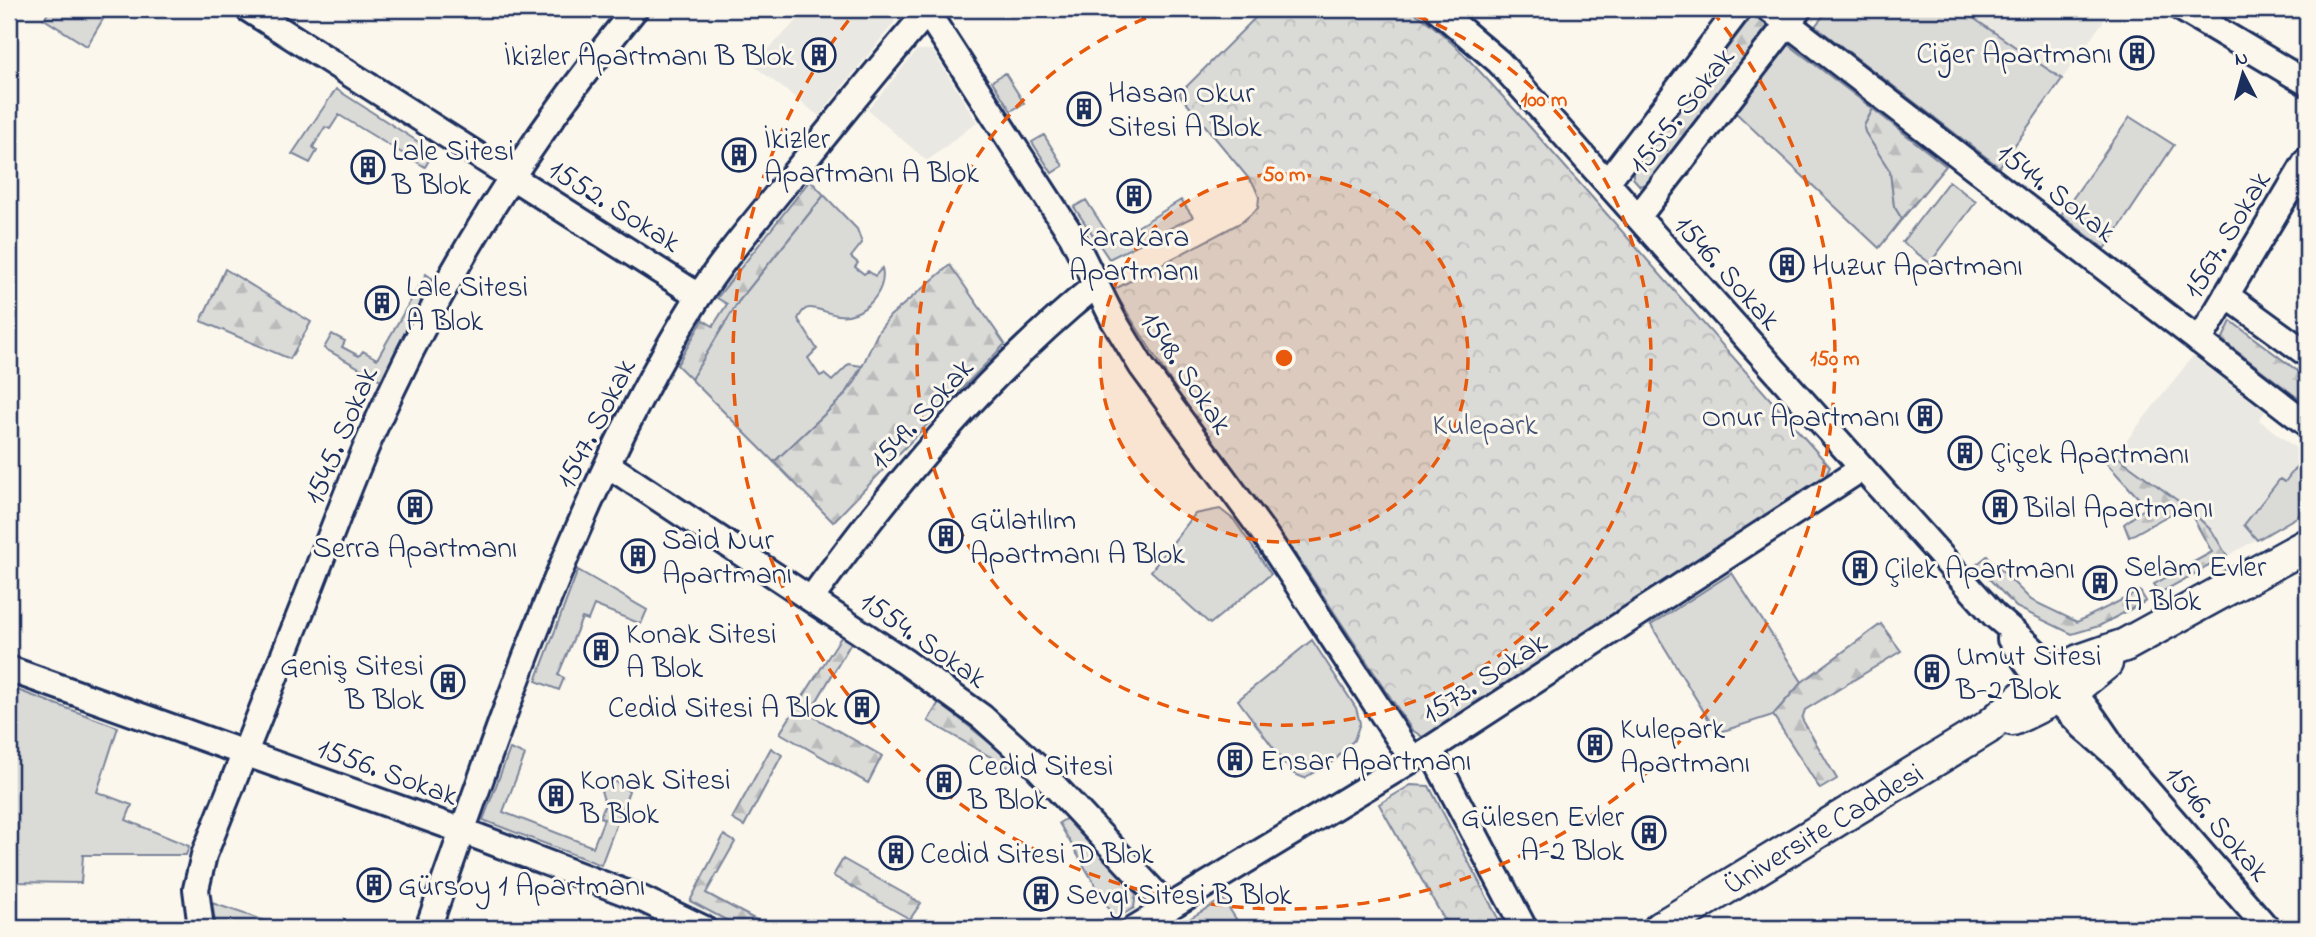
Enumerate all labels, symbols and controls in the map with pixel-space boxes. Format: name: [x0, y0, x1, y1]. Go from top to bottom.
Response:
place label: Ciğer Apartmanı: [1916, 34, 2112, 78]
building icon: Ciğer Apartmanı: [2118, 34, 2156, 72]
place label: İkizler Apartmanı B Blok: [504, 36, 795, 80]
building icon: İkizler Apartmanı B Blok: [800, 36, 838, 74]
street label: 1555. Sokak: [1620, 38, 1748, 185]
north arrow: [2208, 38, 2278, 108]
text: N: [2234, 45, 2249, 74]
place label: Hasan Okur Sitesi A Blok: [1108, 73, 1262, 151]
text: 100 m: [1521, 86, 1567, 116]
building icon: Hasan Okur Sitesi A Blok: [1065, 90, 1103, 128]
place label: İkizler Apartmanı A Blok: [764, 119, 980, 197]
place label: Lale Sitesi B Blok: [391, 131, 514, 209]
street label: 1544. Sokak: [1986, 133, 2125, 256]
building icon: İkizler Apartmanı A Blok: [720, 136, 758, 174]
building icon: Lale Sitesi B Blok: [349, 148, 387, 186]
street label: 1552. Sokak: [539, 149, 689, 266]
text: 50 m: [1263, 161, 1305, 191]
street label: 1567. Sokak: [2173, 162, 2285, 308]
building icon: Karakara Apartmanı: [1115, 177, 1153, 215]
street label: 1546. Sokak: [1662, 206, 1790, 342]
place label: Karakara Apartmanı: [1069, 217, 1199, 295]
building icon: Huzur Apartmanı: [1768, 246, 1806, 284]
place label: Huzur Apartmanı: [1812, 246, 2023, 290]
place label: Lale Sitesi A Blok: [406, 267, 528, 345]
building icon: Lale Sitesi A Blok: [363, 284, 401, 322]
street label: 1548. Sokak: [1127, 303, 1242, 445]
text: 150 m: [1810, 345, 1860, 375]
centre of rings: [1272, 346, 1296, 370]
street label: 1549. Sokak: [861, 348, 986, 481]
street label: 1547. Sokak: [546, 351, 650, 497]
street label: 1545. Sokak: [294, 359, 392, 512]
place label: Onur Apartmanı: [1702, 397, 1900, 441]
building icon: Onur Apartmanı: [1906, 397, 1944, 435]
park label: Kulepark: [1432, 405, 1538, 449]
building icon: Çiçek Apartmanı: [1946, 434, 1984, 472]
place label: Çiçek Apartmanı: [1990, 434, 2189, 478]
building icon: Serra Apartmanı: [396, 488, 434, 526]
building icon: Bilal Apartmanı: [1981, 488, 2019, 526]
place label: Bilal Apartmanı: [2023, 488, 2213, 532]
place label: Gülatılım Apartmanı A Blok: [970, 500, 1186, 578]
building icon: Gülatılım Apartmanı A Blok: [927, 517, 965, 555]
place label: Said Nur Apartmanı: [662, 520, 792, 598]
place label: Serra Apartmanı: [312, 528, 518, 572]
building icon: Said Nur Apartmanı: [619, 537, 657, 575]
place label: Selam Evler A Blok: [2124, 547, 2267, 625]
building icon: Çilek Apartmanı: [1841, 549, 1879, 587]
place label: Çilek Apartmanı: [1884, 549, 2075, 593]
building icon: Selam Evler A Blok: [2081, 564, 2119, 602]
street label: 1554. Sokak: [850, 581, 996, 702]
place label: Konak Sitesi A Blok: [626, 614, 777, 692]
street label: 1573. Sokak: [1414, 622, 1558, 737]
building icon: Konak Sitesi A Blok: [582, 631, 620, 669]
place label: Umut Sitesi B-2 Blok: [1955, 636, 2102, 714]
place label: Geniş Sitesi B Blok: [280, 646, 425, 724]
building icon: Umut Sitesi B-2 Blok: [1913, 653, 1951, 691]
building icon: Geniş Sitesi B Blok: [429, 663, 467, 701]
place label: Cedid Sitesi A Blok: [608, 688, 839, 732]
building icon: Cedid Sitesi A Blok: [843, 688, 881, 726]
place label: Kulepark Apartmanı: [1620, 709, 1750, 787]
building icon: Kulepark Apartmanı: [1576, 726, 1614, 764]
street label: 1556. Sokak: [310, 728, 464, 820]
building icon: Ensar Apartmanı: [1216, 741, 1254, 779]
place label: Ensar Apartmanı: [1260, 741, 1471, 785]
place label: Cedid Sitesi B Blok: [967, 746, 1113, 824]
street label: Üniversite Caddesi: [1716, 753, 1933, 908]
street label: 1546. Sokak: [2152, 757, 2280, 894]
place label: Konak Sitesi B Blok: [579, 760, 731, 838]
building icon: Cedid Sitesi B Blok: [925, 763, 963, 801]
building icon: Konak Sitesi B Blok: [537, 777, 575, 815]
place label: Gülesen Evler A-2 Blok: [1461, 797, 1625, 875]
building icon: Gülesen Evler A-2 Blok: [1630, 814, 1668, 852]
building icon: Cedid Sitesi D Blok: [877, 834, 915, 872]
place label: Cedid Sitesi D Blok: [920, 834, 1155, 878]
building icon: Gürsoy 1 Apartmanı: [355, 866, 393, 904]
place label: Gürsoy 1 Apartmanı: [398, 866, 645, 910]
building icon: Sevgi Sitesi B Blok: [1022, 875, 1060, 913]
place label: Sevgi Sitesi B Blok: [1066, 875, 1293, 919]

